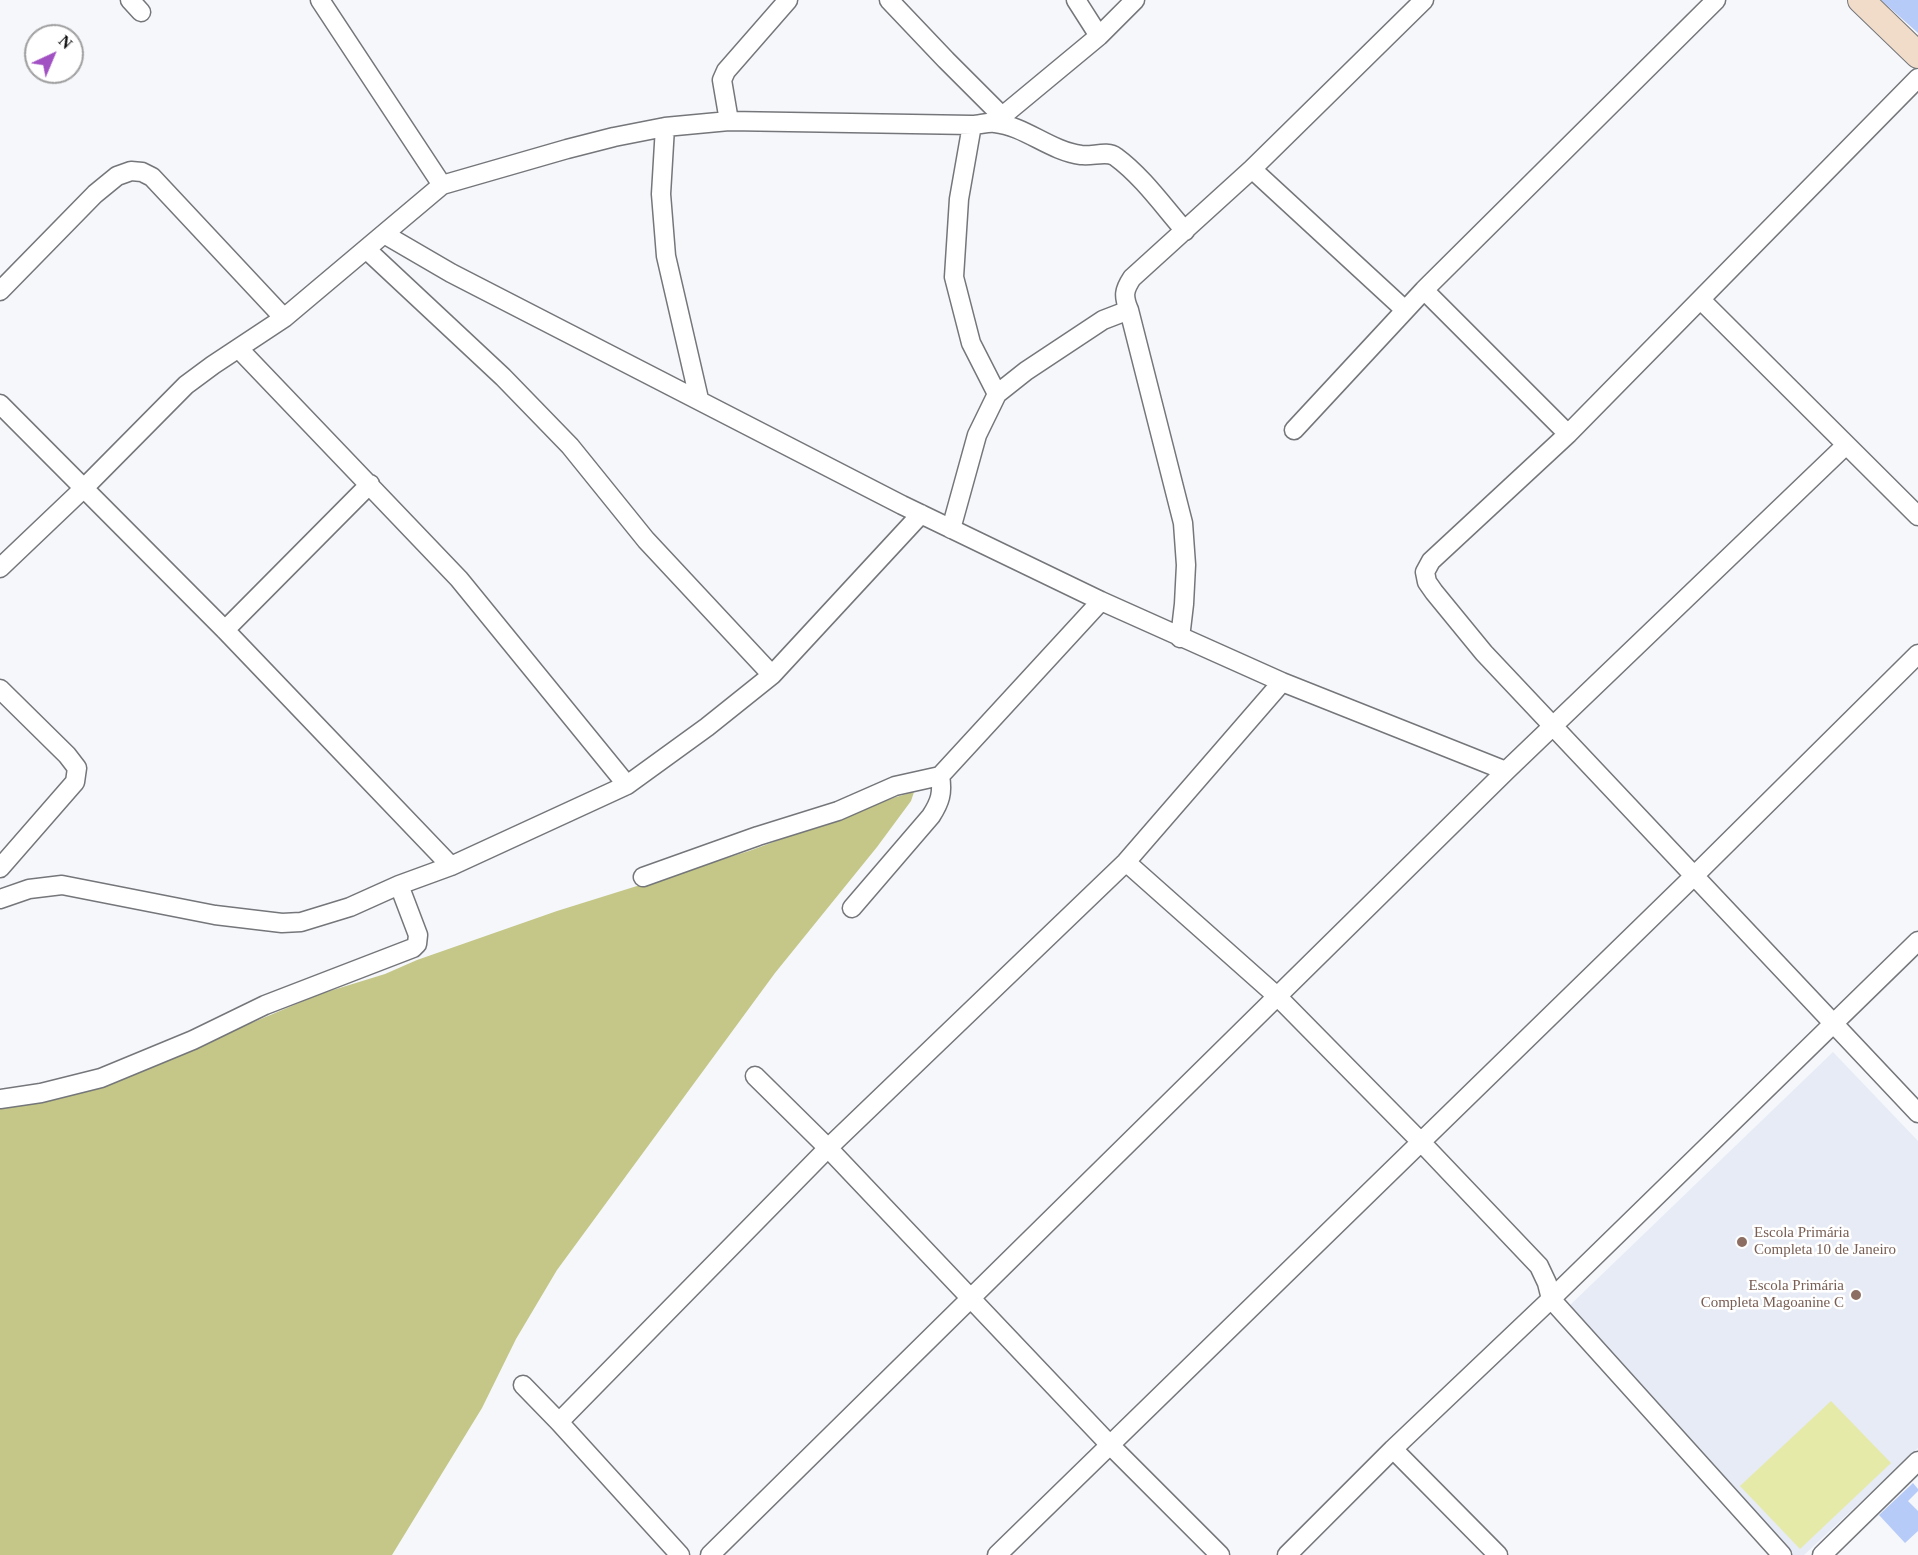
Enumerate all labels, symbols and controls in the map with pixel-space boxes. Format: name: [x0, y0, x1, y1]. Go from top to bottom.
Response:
north arrow: [24, 24, 84, 84]
text: N: [55, 32, 76, 52]
place label: Escola Primária Completa 10 de Janeiro: [1754, 1224, 1896, 1259]
marker: Escola Primária Completa 10 de Janeiro: [1735, 1235, 1749, 1249]
place label: Escola Primária Completa Magoanine C: [1701, 1277, 1844, 1312]
marker: Escola Primária Completa Magoanine C: [1849, 1288, 1863, 1302]

